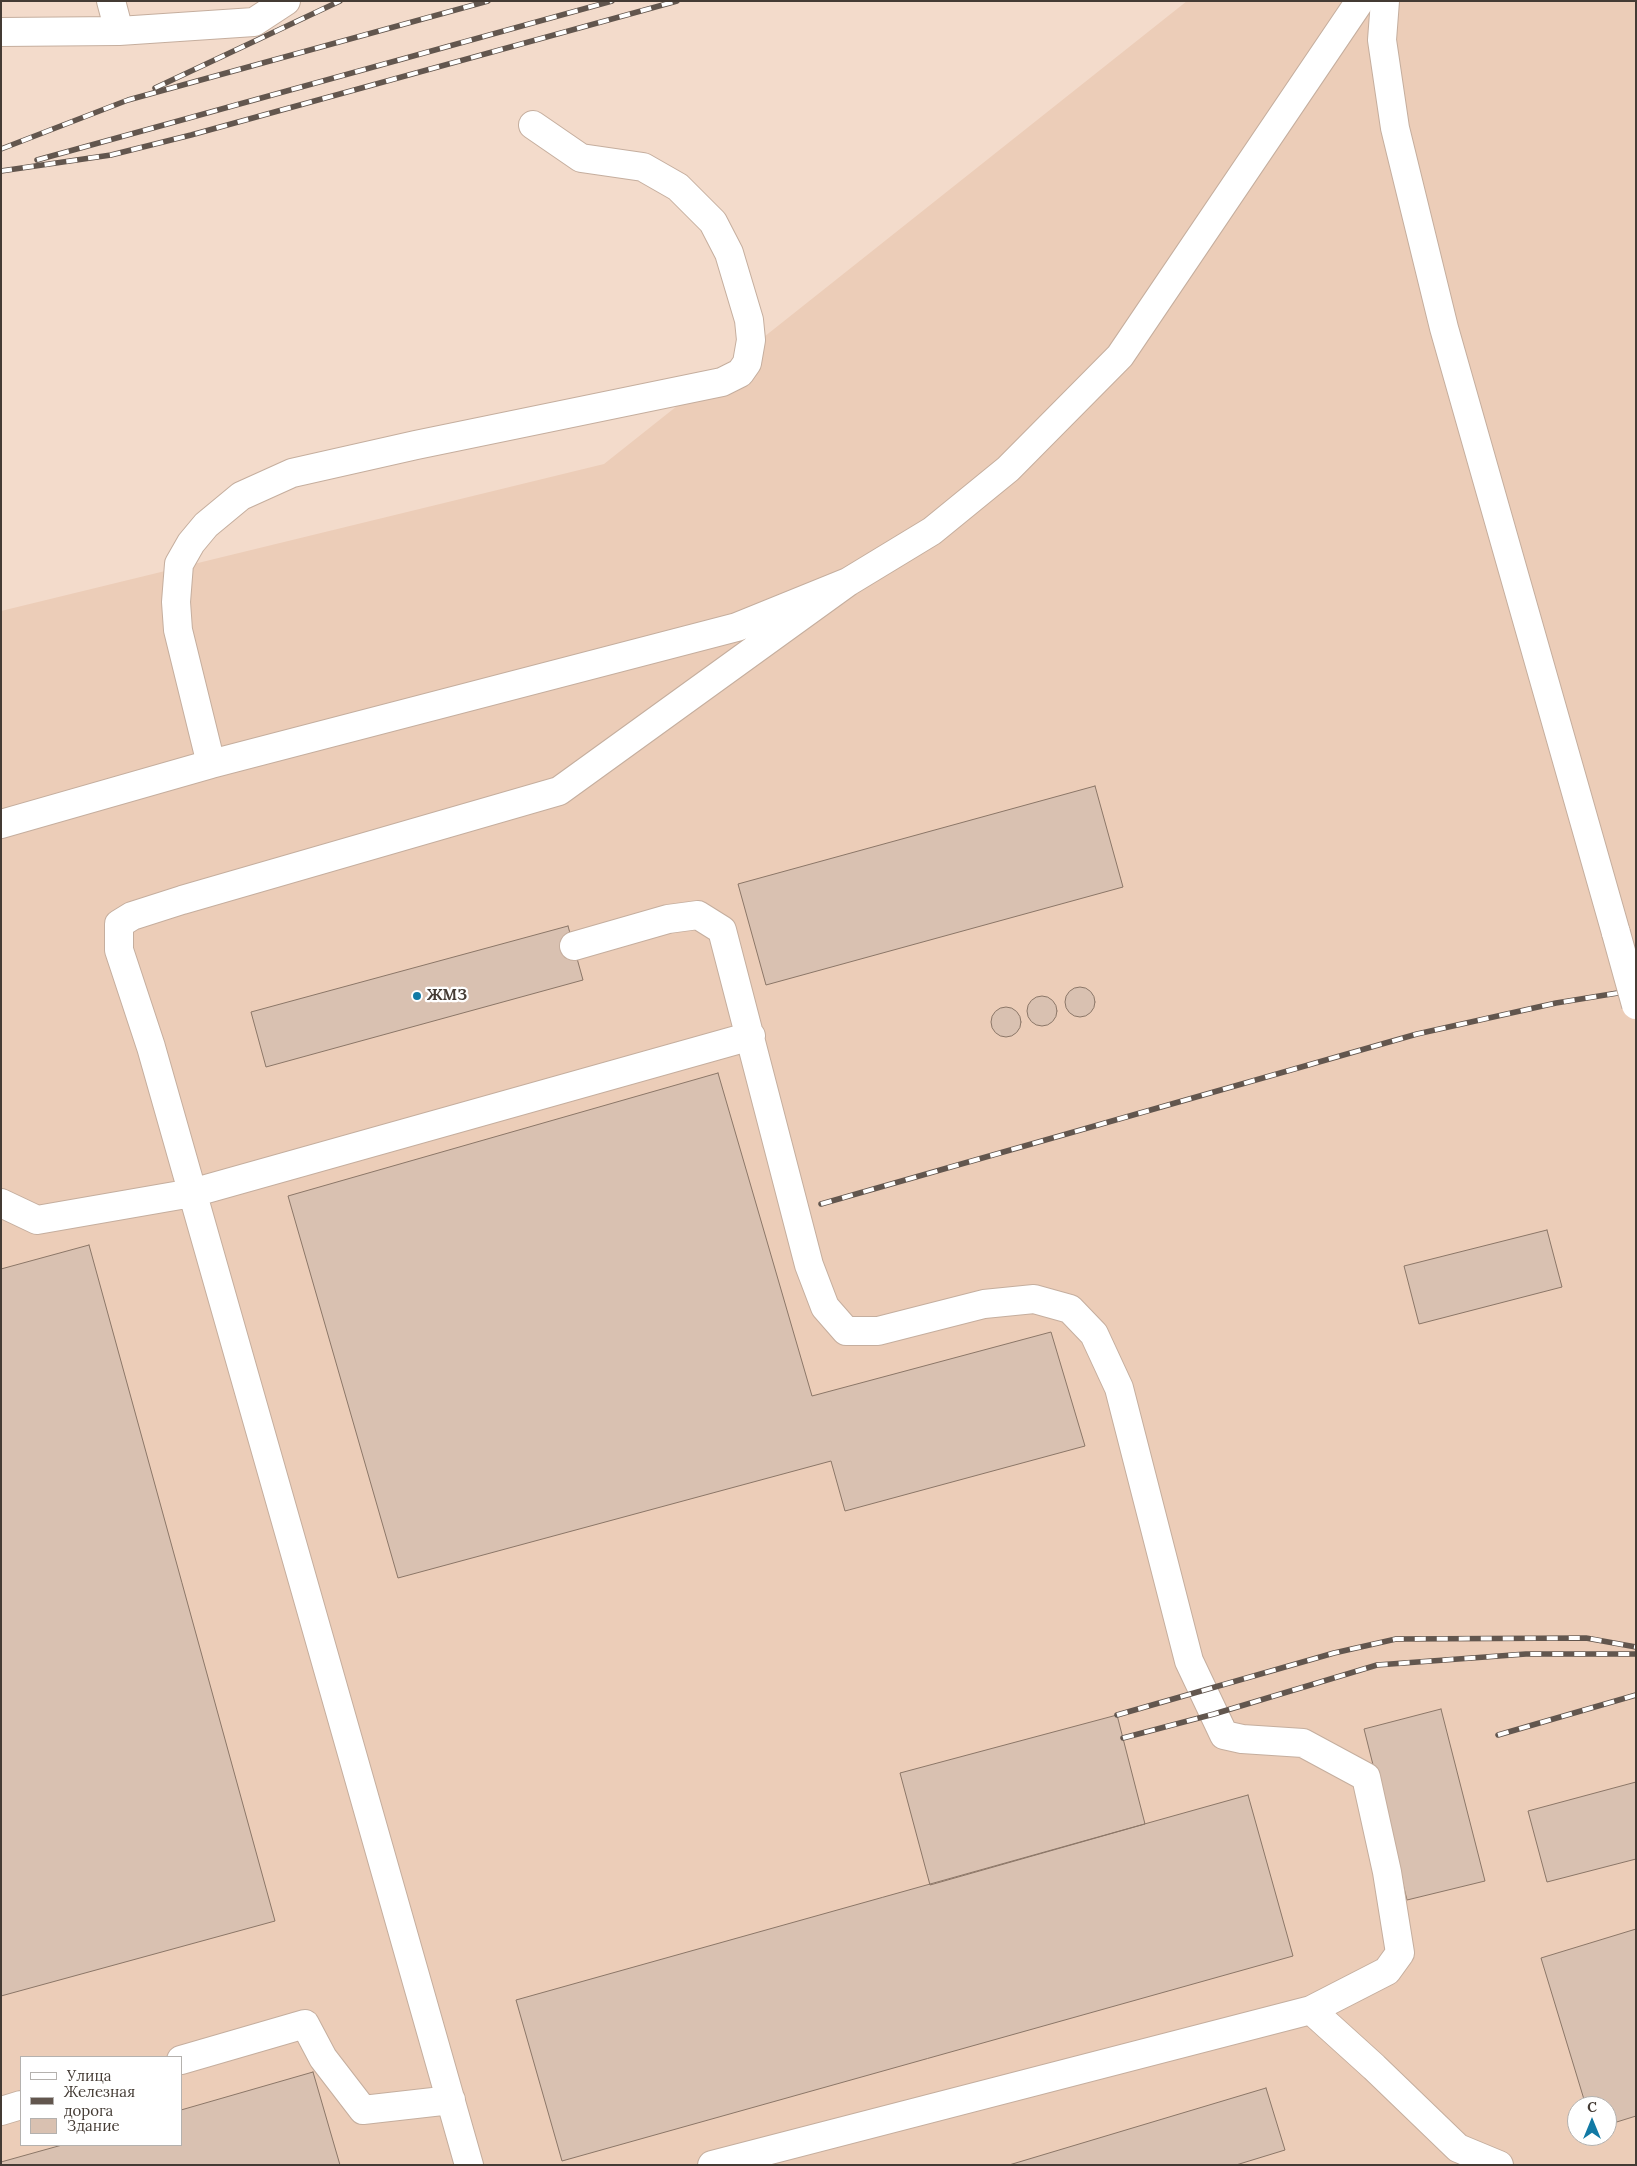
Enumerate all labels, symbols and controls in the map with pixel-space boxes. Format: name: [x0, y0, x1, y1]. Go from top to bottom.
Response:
place label: ЖМЗ: [427, 987, 467, 1005]
marker: ЖМЗ: [411, 990, 423, 1002]
legend: [20, 2056, 182, 2146]
text: Улица: [67, 2066, 111, 2085]
text: Железная дорога: [64, 2082, 135, 2120]
north arrow: [1567, 2096, 1617, 2146]
text: С: [1587, 2098, 1597, 2116]
text: Здание: [67, 2116, 120, 2135]

